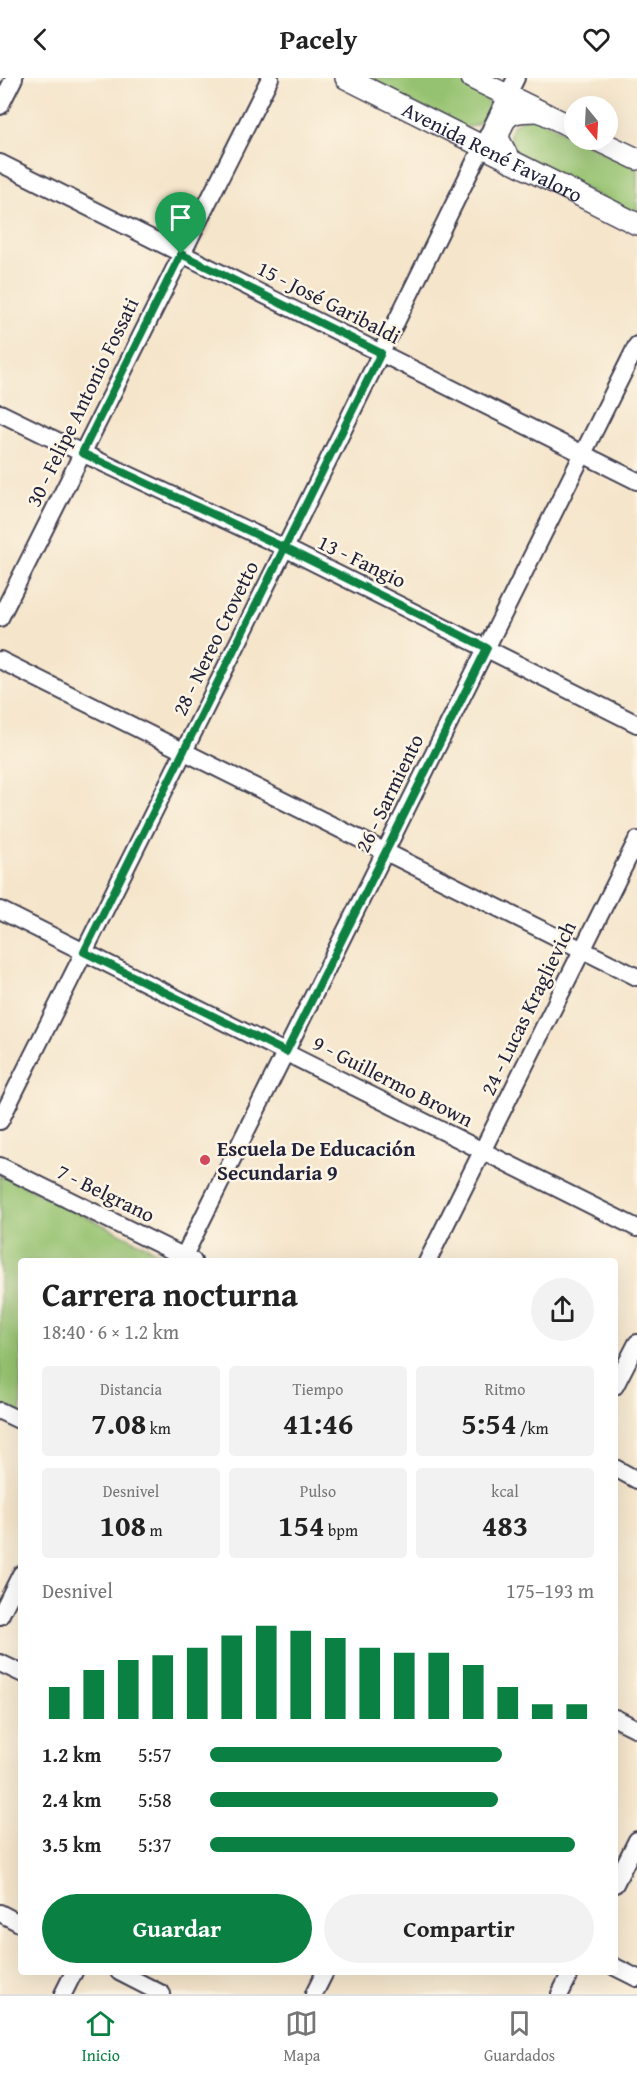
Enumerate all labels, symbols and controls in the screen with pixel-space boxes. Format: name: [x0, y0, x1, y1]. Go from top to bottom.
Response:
text: Pacely: [280, 19, 357, 59]
icon: back: [24, 23, 57, 56]
icon: heart: [580, 23, 613, 56]
street label: Avenida René Favaloro: [397, 93, 588, 210]
north arrow: [564, 96, 618, 150]
map controls: [564, 96, 618, 150]
pin: [155, 192, 206, 254]
icon: arrive: [164, 201, 197, 234]
street label: 15 - José Garibaldi: [252, 252, 406, 352]
street label: 30 - Felipe Antonio Fossati: [18, 292, 146, 512]
street label: 13 - Fangio: [313, 526, 411, 596]
street label: 28 - Nereo Crovetto: [164, 555, 266, 721]
street label: 26 - Sarmiento: [347, 729, 431, 857]
street label: 24 - Lucas Kraglievich: [472, 915, 584, 1100]
street label: 9 - Guillermo Brown: [307, 1027, 479, 1135]
place label: Escuela De Educación Secundaria 9: [217, 1133, 416, 1188]
marker: Escuela De Educación Secundaria 9: [198, 1153, 212, 1167]
street label: 7 - Belgrano: [52, 1156, 160, 1230]
text: Carrera nocturna: [42, 1270, 298, 1318]
button: share: [531, 1278, 594, 1341]
text: 18:40 · 6 × 1.2 km: [42, 1317, 179, 1346]
text: Distancia: [100, 1377, 162, 1401]
text: Tiempo: [293, 1377, 343, 1401]
text: Ritmo: [485, 1377, 525, 1401]
text: 7.08: [91, 1401, 146, 1445]
text: 41:46: [283, 1401, 353, 1445]
text: 5:54: [461, 1401, 516, 1445]
text: km: [146, 1416, 171, 1440]
text: /km: [516, 1416, 549, 1440]
text: Desnivel: [103, 1479, 159, 1503]
text: Pulso: [300, 1479, 336, 1503]
text: kcal: [491, 1479, 519, 1503]
text: 108: [99, 1503, 146, 1547]
text: 154: [278, 1503, 325, 1547]
text: 483: [482, 1503, 528, 1547]
text: m: [146, 1518, 163, 1542]
text: bpm: [325, 1518, 358, 1542]
text: Desnivel: [42, 1576, 113, 1605]
text: 175–193 m: [506, 1576, 594, 1605]
text: 1.2 km: [42, 1740, 101, 1769]
text: 5:57: [138, 1740, 172, 1769]
text: 2.4 km: [42, 1785, 101, 1814]
text: 5:58: [138, 1785, 172, 1814]
text: 3.5 km: [42, 1830, 101, 1859]
text: 5:37: [138, 1830, 172, 1859]
button: Guardar: [42, 1894, 312, 1963]
button: Compartir: [324, 1894, 594, 1963]
tab: Inicio: [82, 2007, 120, 2067]
tab: Mapa: [284, 2007, 320, 2067]
tab: Guardados: [484, 2007, 555, 2067]

